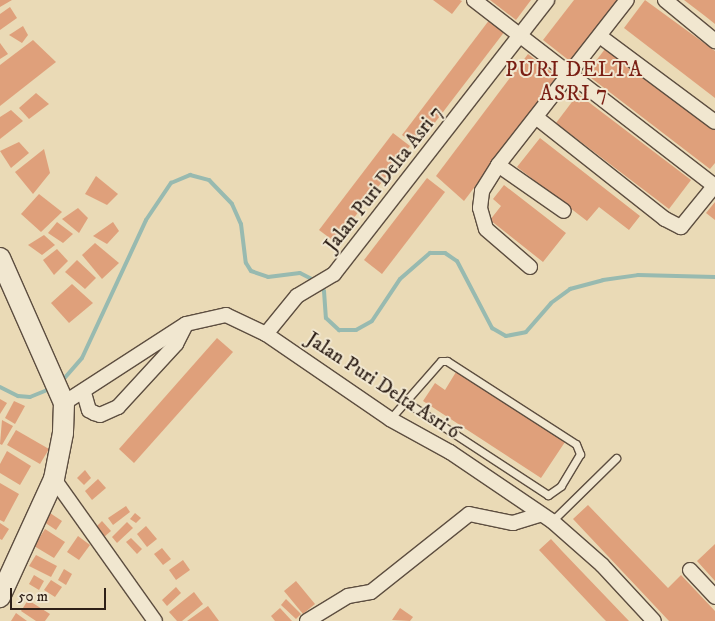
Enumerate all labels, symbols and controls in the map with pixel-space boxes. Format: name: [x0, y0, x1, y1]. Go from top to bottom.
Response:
district label: PURI DELTA ASRI 7: [504, 57, 644, 107]
street label: Jalan Puri Delta Asri 7: [320, 101, 448, 257]
street label: Jalan Puri Delta Asri 6: [302, 327, 464, 445]
scale bar: [12, 578, 109, 610]
text: 50 m: [18, 587, 48, 606]

